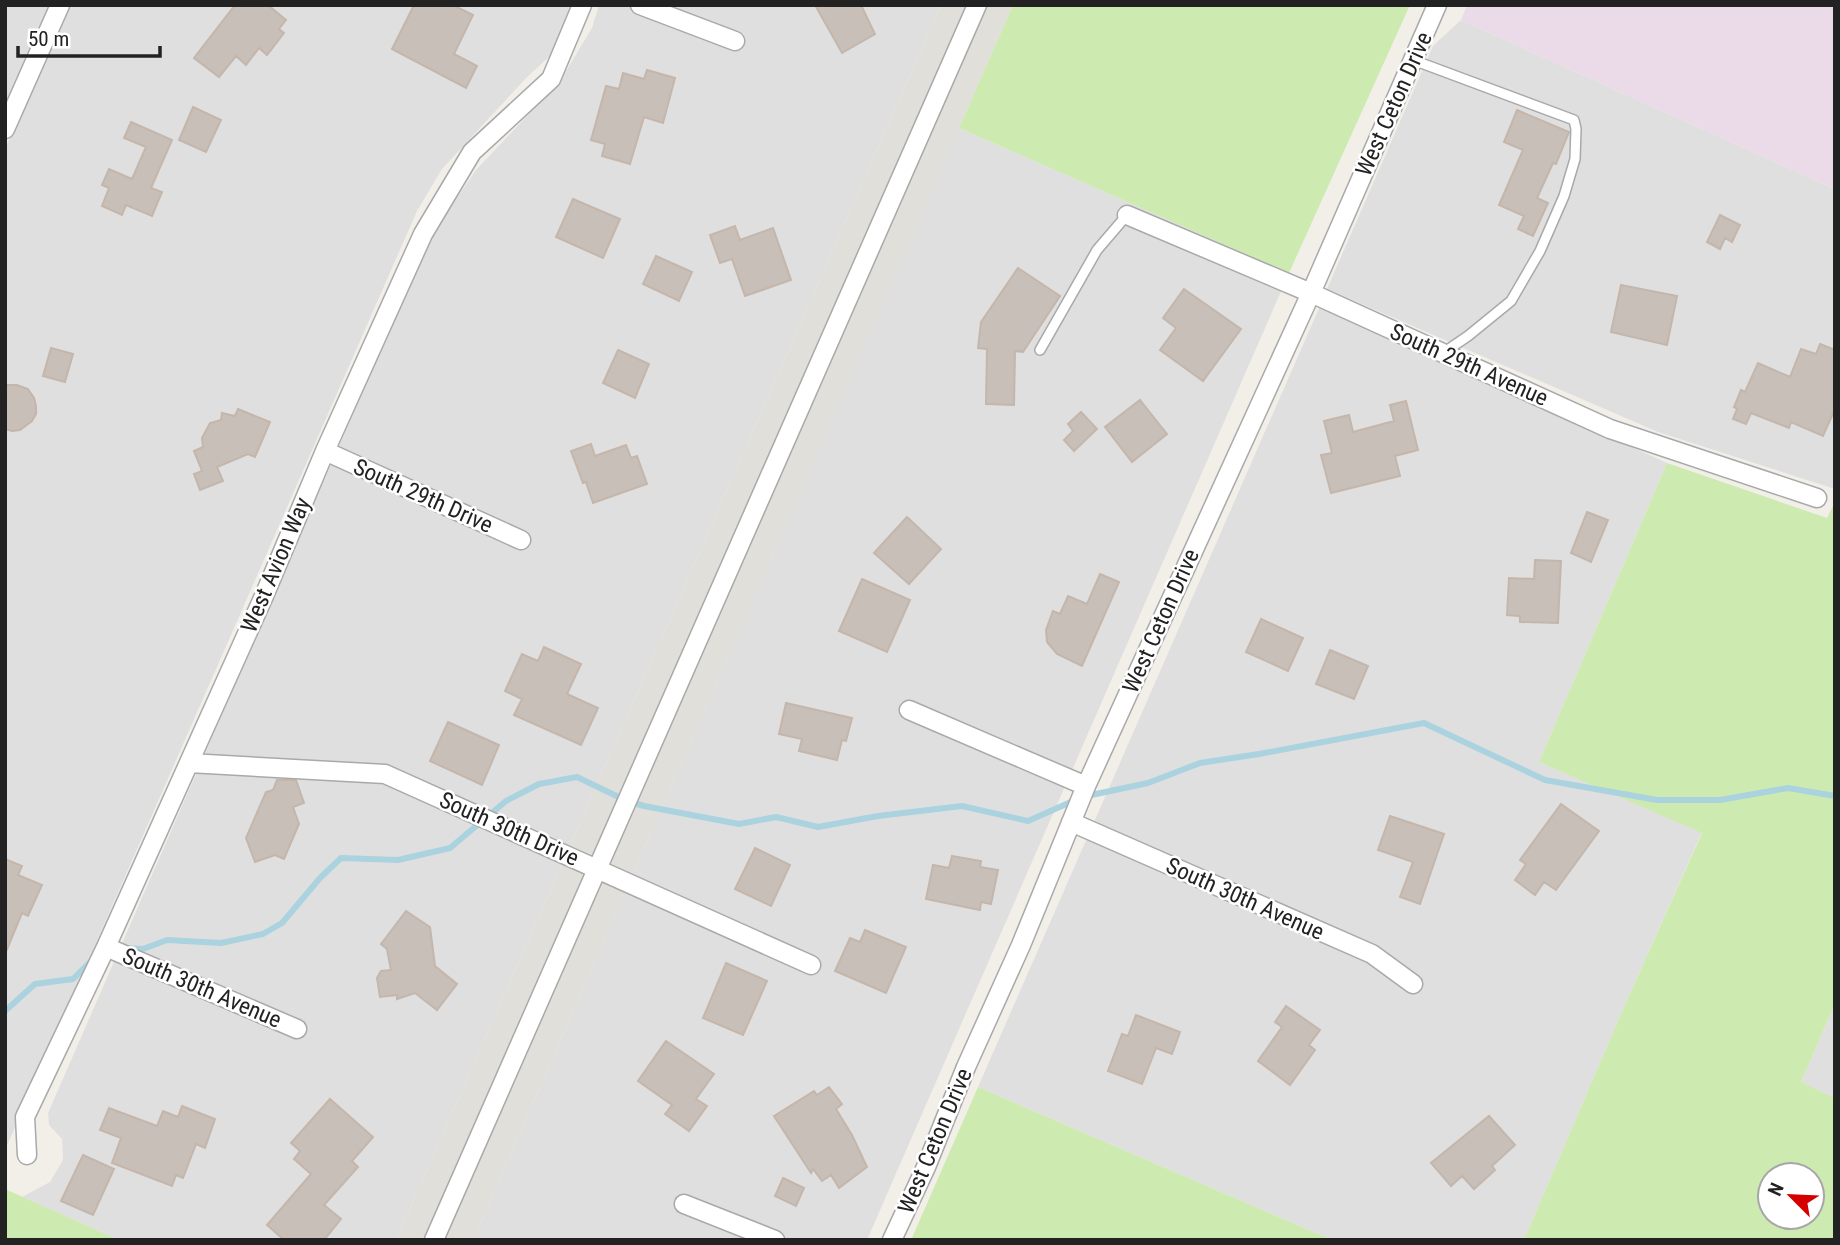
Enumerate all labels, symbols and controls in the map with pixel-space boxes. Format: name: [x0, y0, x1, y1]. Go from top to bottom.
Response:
scale bar: [18, 14, 159, 58]
text: 50 m: [28, 27, 69, 51]
street label: West Ceton Drive: [1350, 28, 1438, 180]
street label: South 29th Avenue: [1386, 318, 1552, 412]
street label: South 29th Drive: [349, 453, 497, 539]
street label: West Avion Way: [235, 493, 317, 637]
street label: West Ceton Drive: [1117, 545, 1205, 697]
street label: South 30th Drive: [435, 786, 583, 872]
street label: South 30th Avenue: [1162, 852, 1328, 946]
street label: South 30th Avenue: [119, 942, 285, 1034]
street label: West Ceton Drive: [892, 1064, 978, 1218]
north arrow: [1756, 1161, 1826, 1231]
text: N: [1763, 1179, 1789, 1199]

